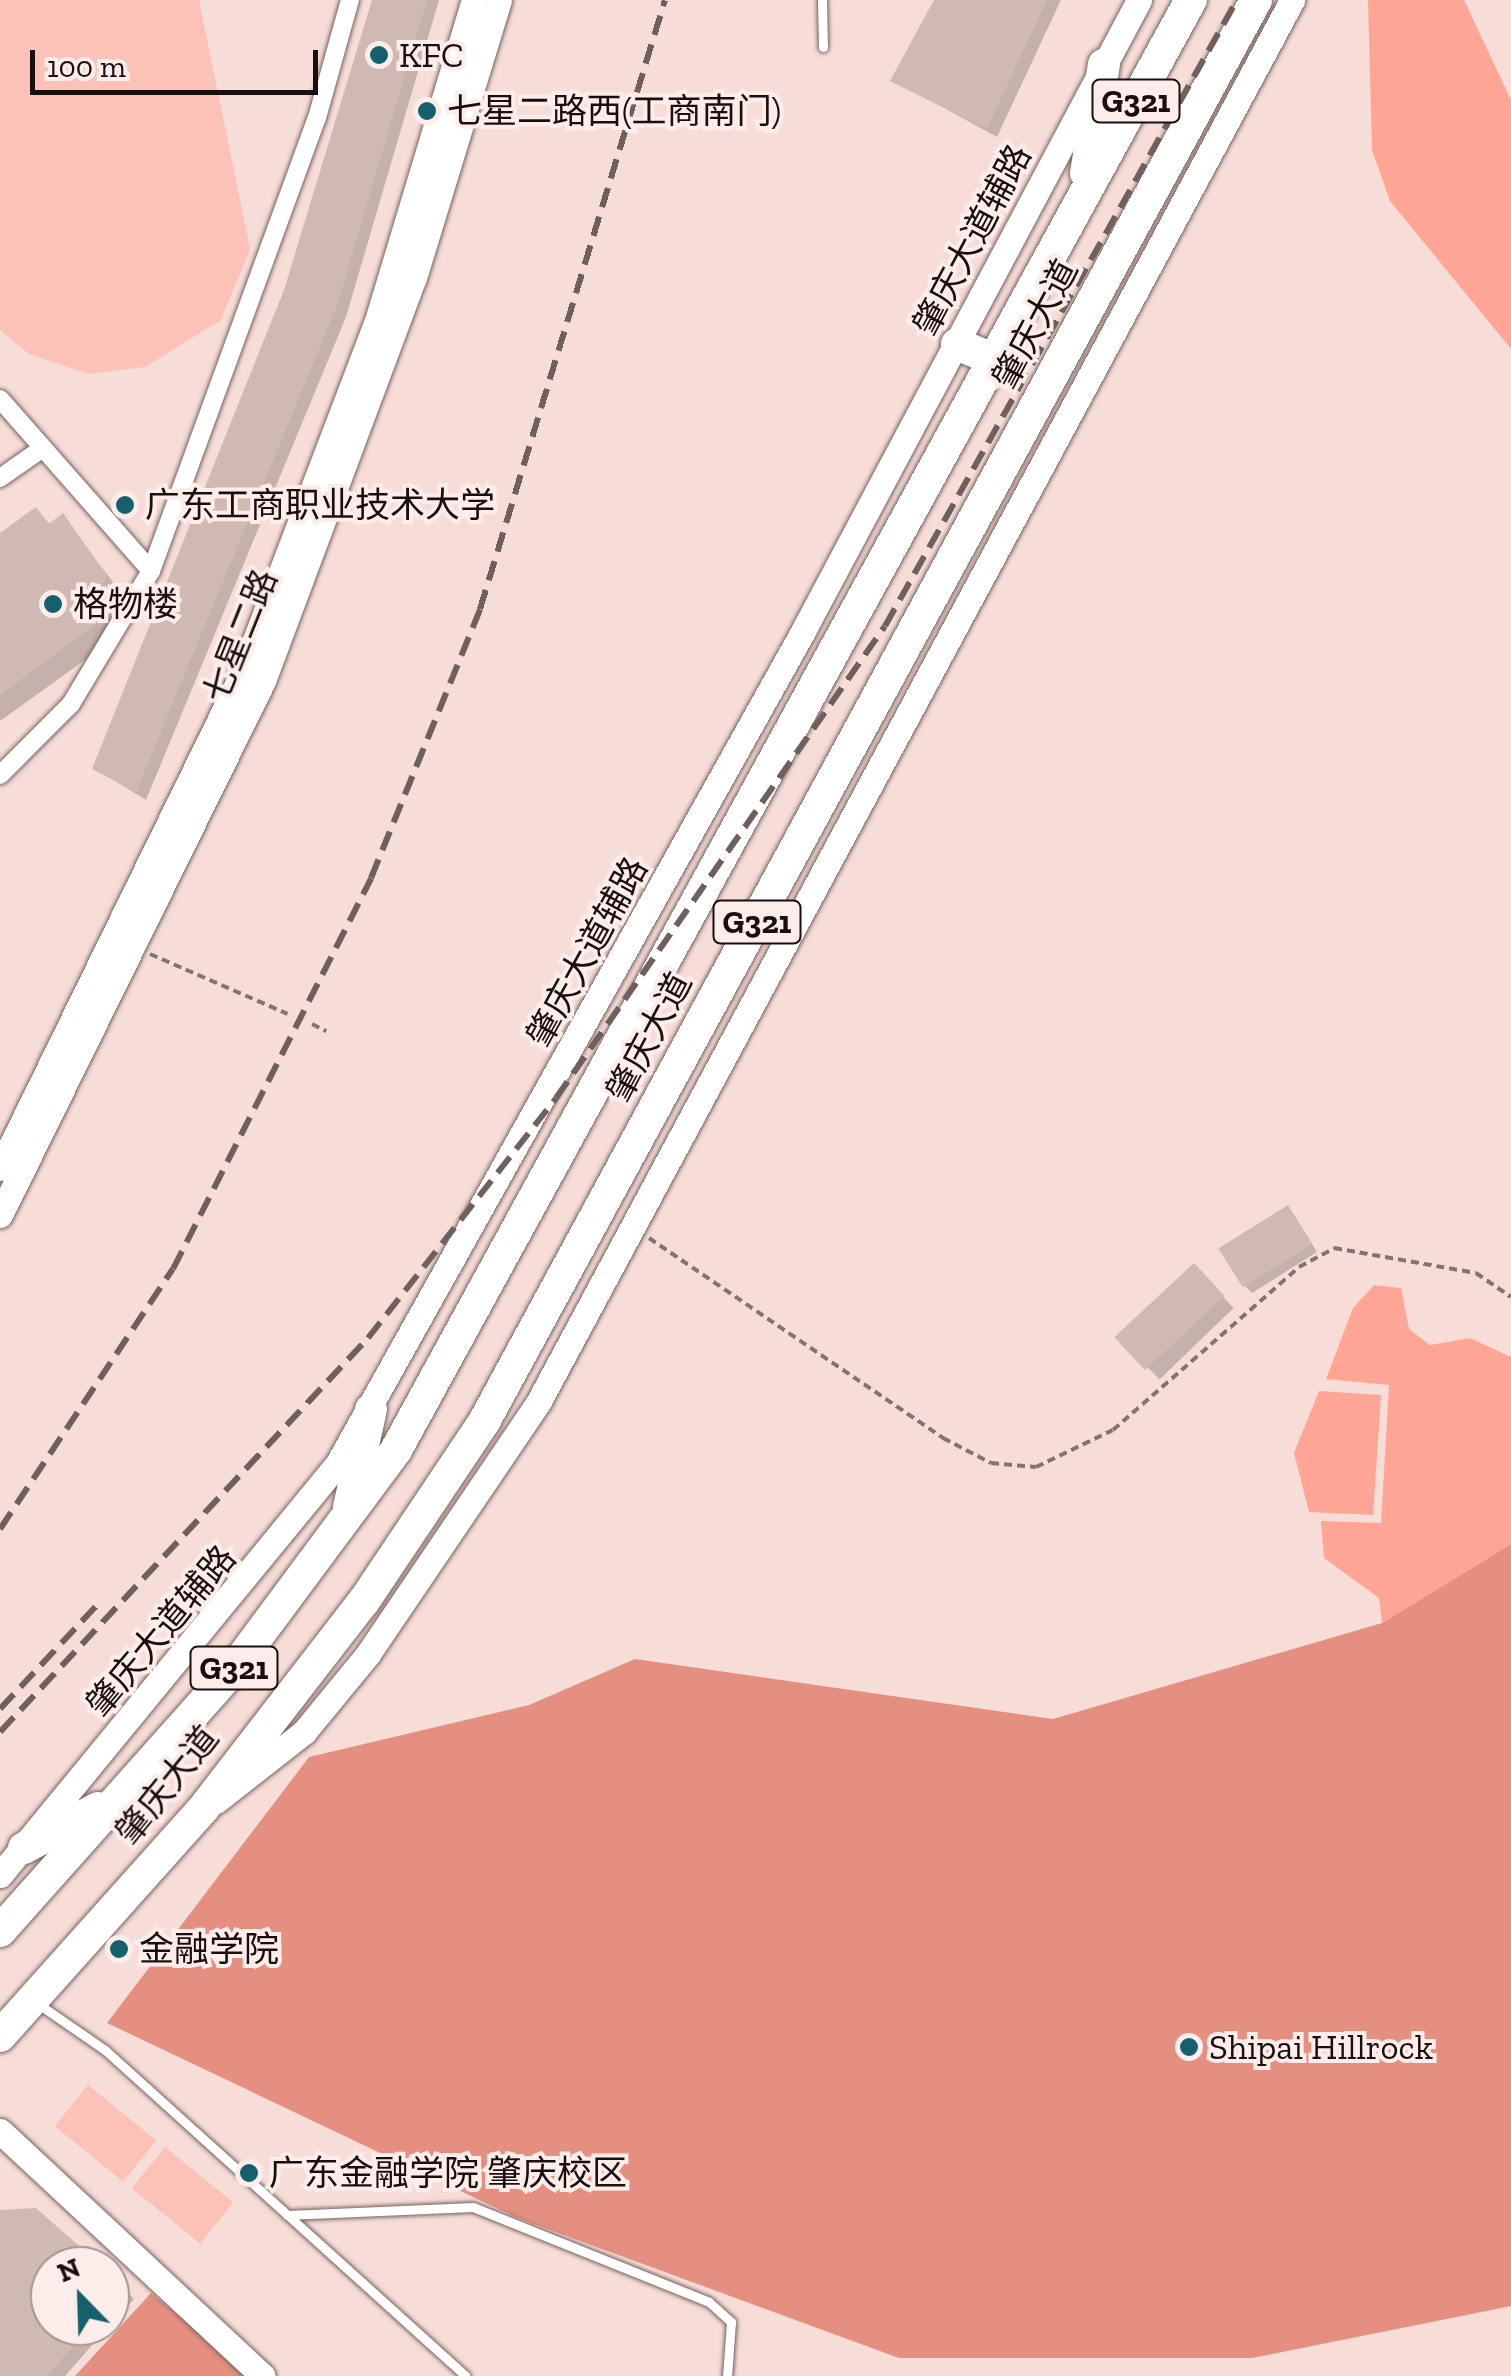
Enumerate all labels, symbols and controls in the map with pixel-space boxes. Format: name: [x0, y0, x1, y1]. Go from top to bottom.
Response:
scale bar: [35, 30, 322, 92]
place label: KFC: [399, 34, 464, 76]
marker: KFC: [368, 44, 390, 66]
text: 100 m: [47, 49, 126, 85]
road number: G321: [1091, 74, 1181, 128]
place label: 七星二路西(工商南门): [447, 90, 781, 132]
marker: 七星二路西(工商南门): [416, 100, 438, 122]
street label: 肇庆大道辅路: [904, 137, 1040, 343]
street label: 肇庆大道: [984, 252, 1086, 396]
place label: 广东工商职业技术大学: [145, 484, 495, 526]
marker: 广东工商职业技术大学: [114, 494, 136, 516]
street label: 七星二路: [194, 563, 286, 709]
place label: 格物楼: [73, 583, 178, 625]
marker: 格物楼: [42, 593, 64, 615]
street label: 肇庆大道辅路: [518, 850, 656, 1054]
road number: G321: [712, 895, 802, 949]
street label: 肇庆大道: [598, 965, 700, 1109]
street label: 肇庆大道辅路: [77, 1537, 245, 1725]
road number: G321: [189, 1641, 279, 1695]
street label: 肇庆大道: [107, 1717, 227, 1853]
place label: 金融学院: [139, 1928, 279, 1970]
marker: 金融学院: [108, 1938, 130, 1960]
place label: Shipai Hillrock: [1209, 2026, 1433, 2068]
marker: Shipai Hillrock: [1178, 2036, 1200, 2058]
place label: 广东金融学院 肇庆校区: [269, 2152, 627, 2194]
marker: 广东金融学院 肇庆校区: [238, 2162, 260, 2184]
north arrow: [30, 2246, 130, 2346]
text: N: [53, 2250, 85, 2289]

